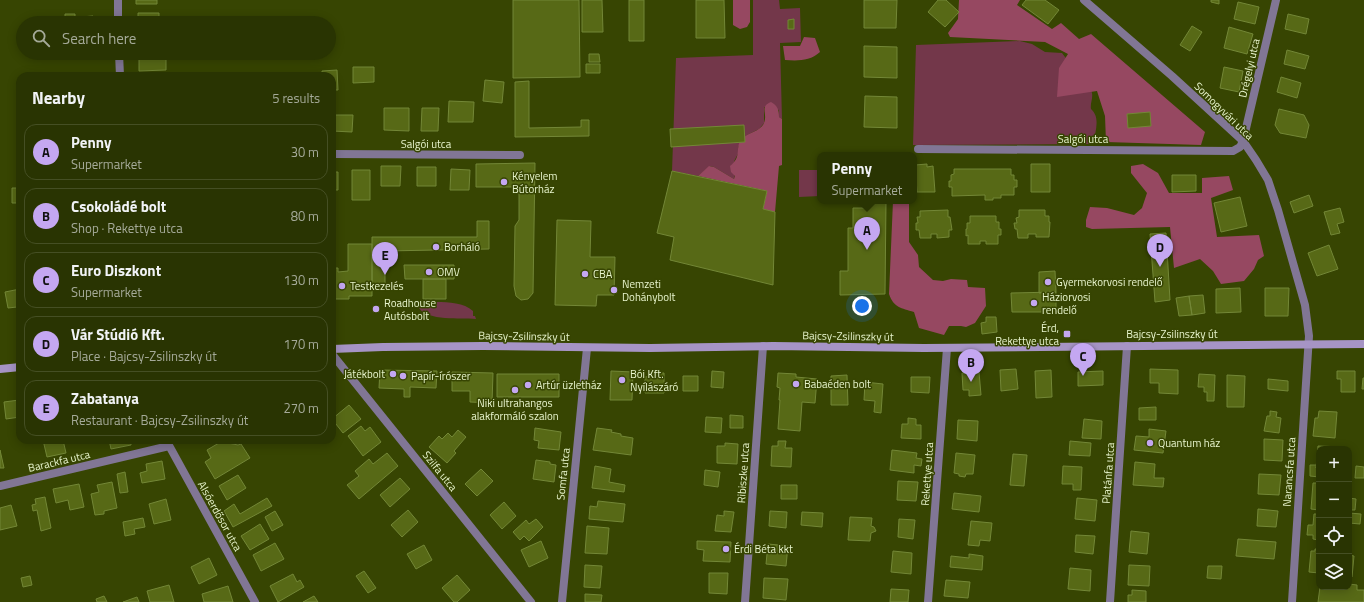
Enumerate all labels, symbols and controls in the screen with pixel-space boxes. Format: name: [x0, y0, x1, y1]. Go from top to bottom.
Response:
search box: [16, 16, 336, 60]
icon: search: [30, 27, 52, 49]
text: Search here: [62, 27, 136, 50]
street label: Drégelyi utca: [1234, 36, 1264, 99]
street label: Somogyvári utca: [1191, 78, 1258, 144]
text: Nearby: [32, 85, 85, 111]
text: 5 results: [272, 88, 320, 108]
text: Penny: [71, 131, 112, 154]
street label: Salgói utca: [1058, 131, 1109, 147]
street label: Salgói utca: [401, 136, 452, 152]
text: A: [42, 142, 50, 162]
text: 30 m: [291, 142, 319, 162]
popup: [817, 152, 917, 204]
text: Supermarket: [71, 154, 142, 174]
text: Penny: [832, 157, 872, 180]
place label: Kényelem Bútorház: [512, 168, 558, 197]
marker: Kényelem Bútorház: [499, 177, 509, 187]
text: Supermarket: [832, 180, 902, 200]
text: Csokoládé bolt: [71, 195, 166, 218]
text: B: [42, 206, 50, 226]
text: 80 m: [291, 206, 319, 226]
pin: A: [854, 217, 880, 250]
text: Shop · Rekettye utca: [71, 218, 183, 238]
pin: D: [1147, 234, 1173, 267]
place label: Borháló: [444, 239, 480, 255]
pin: E: [372, 242, 398, 275]
marker: Borháló: [431, 242, 441, 252]
text: Euro Diszkont: [71, 259, 161, 282]
place label: OMV: [437, 264, 460, 280]
place label: CBA: [593, 266, 613, 282]
marker: OMV: [424, 267, 434, 277]
marker: CBA: [580, 269, 590, 279]
text: C: [42, 270, 50, 290]
text: 130 m: [283, 270, 319, 290]
place label: Gyermekorvosi rendelő: [1056, 274, 1163, 290]
place label: Nemzeti Dohánybolt: [622, 276, 676, 305]
marker: Gyermekorvosi rendelő: [1043, 277, 1053, 287]
place label: Testkezelés: [350, 278, 404, 294]
marker: Testkezelés: [337, 281, 347, 291]
text: Supermarket: [71, 282, 142, 302]
marker: Nemzeti Dohánybolt: [609, 285, 619, 295]
place label: Háziorvosi rendelő: [1042, 289, 1091, 318]
place label: Roadhouse Autósbolt: [384, 295, 436, 324]
your location: [852, 296, 872, 316]
marker: Háziorvosi rendelő: [1029, 298, 1039, 308]
marker: Roadhouse Autósbolt: [371, 304, 381, 314]
place label: Érd, Rekettye utca: [995, 320, 1059, 349]
text: Vár Stúdió Kft.: [71, 323, 165, 346]
street label: Bajcsy-Zsilinszky út: [1126, 326, 1218, 342]
street label: Bajcsy-Zsilinszky út: [478, 327, 570, 345]
street label: Bajcsy-Zsilinszky út: [802, 327, 894, 345]
marker: Érd, Rekettye utca: [1062, 329, 1072, 339]
text: D: [42, 334, 50, 354]
text: 170 m: [283, 334, 319, 354]
pin: C: [1070, 343, 1096, 376]
text: Place · Bajcsy-Zsilinszky út: [71, 346, 217, 366]
pin: B: [958, 349, 984, 382]
place label: Játékbolt: [344, 366, 385, 382]
place label: Bói Kft. Nyílászáró: [630, 366, 679, 395]
place label: Papír-írószer: [411, 368, 471, 384]
marker: Játékbolt: [388, 369, 398, 379]
marker: Papír-írószer: [398, 371, 408, 381]
marker: Bói Kft. Nyílászáró: [617, 375, 627, 385]
place label: Babaéden bolt: [804, 376, 871, 392]
place label: Artúr üzletház: [536, 377, 601, 393]
marker: Babaéden bolt: [791, 379, 801, 389]
marker: Artúr üzletház: [523, 380, 533, 390]
marker: Niki ultrahangos alakformáló szalon: [510, 385, 520, 395]
text: Zabatanya: [71, 387, 139, 410]
place label: Niki ultrahangos alakformáló szalon: [471, 395, 559, 424]
text: E: [42, 398, 50, 418]
text: 270 m: [283, 398, 319, 418]
text: Restaurant · Bajcsy-Zsilinszky út: [71, 410, 248, 430]
place label: Quantum ház: [1158, 435, 1220, 451]
street label: Narancsfa utca: [1279, 436, 1299, 507]
marker: Quantum ház: [1145, 438, 1155, 448]
street label: Rekettye utca: [917, 441, 937, 506]
street label: Platánfa utca: [1098, 441, 1118, 504]
street label: Ribiszke utca: [733, 442, 753, 504]
street label: Barackfa utca: [26, 446, 92, 476]
map controls: [1316, 446, 1352, 590]
button: +: [1316, 446, 1352, 482]
street label: Somfa utca: [552, 447, 574, 501]
street label: Szilfa utca: [419, 448, 461, 495]
street label: Alsóerdősor utca: [194, 478, 246, 554]
button: −: [1316, 482, 1352, 518]
button: locate: [1316, 518, 1352, 554]
place label: Érdi Béta kkt: [734, 541, 793, 557]
marker: Érdi Béta kkt: [721, 544, 731, 554]
button: layers: [1316, 554, 1352, 590]

